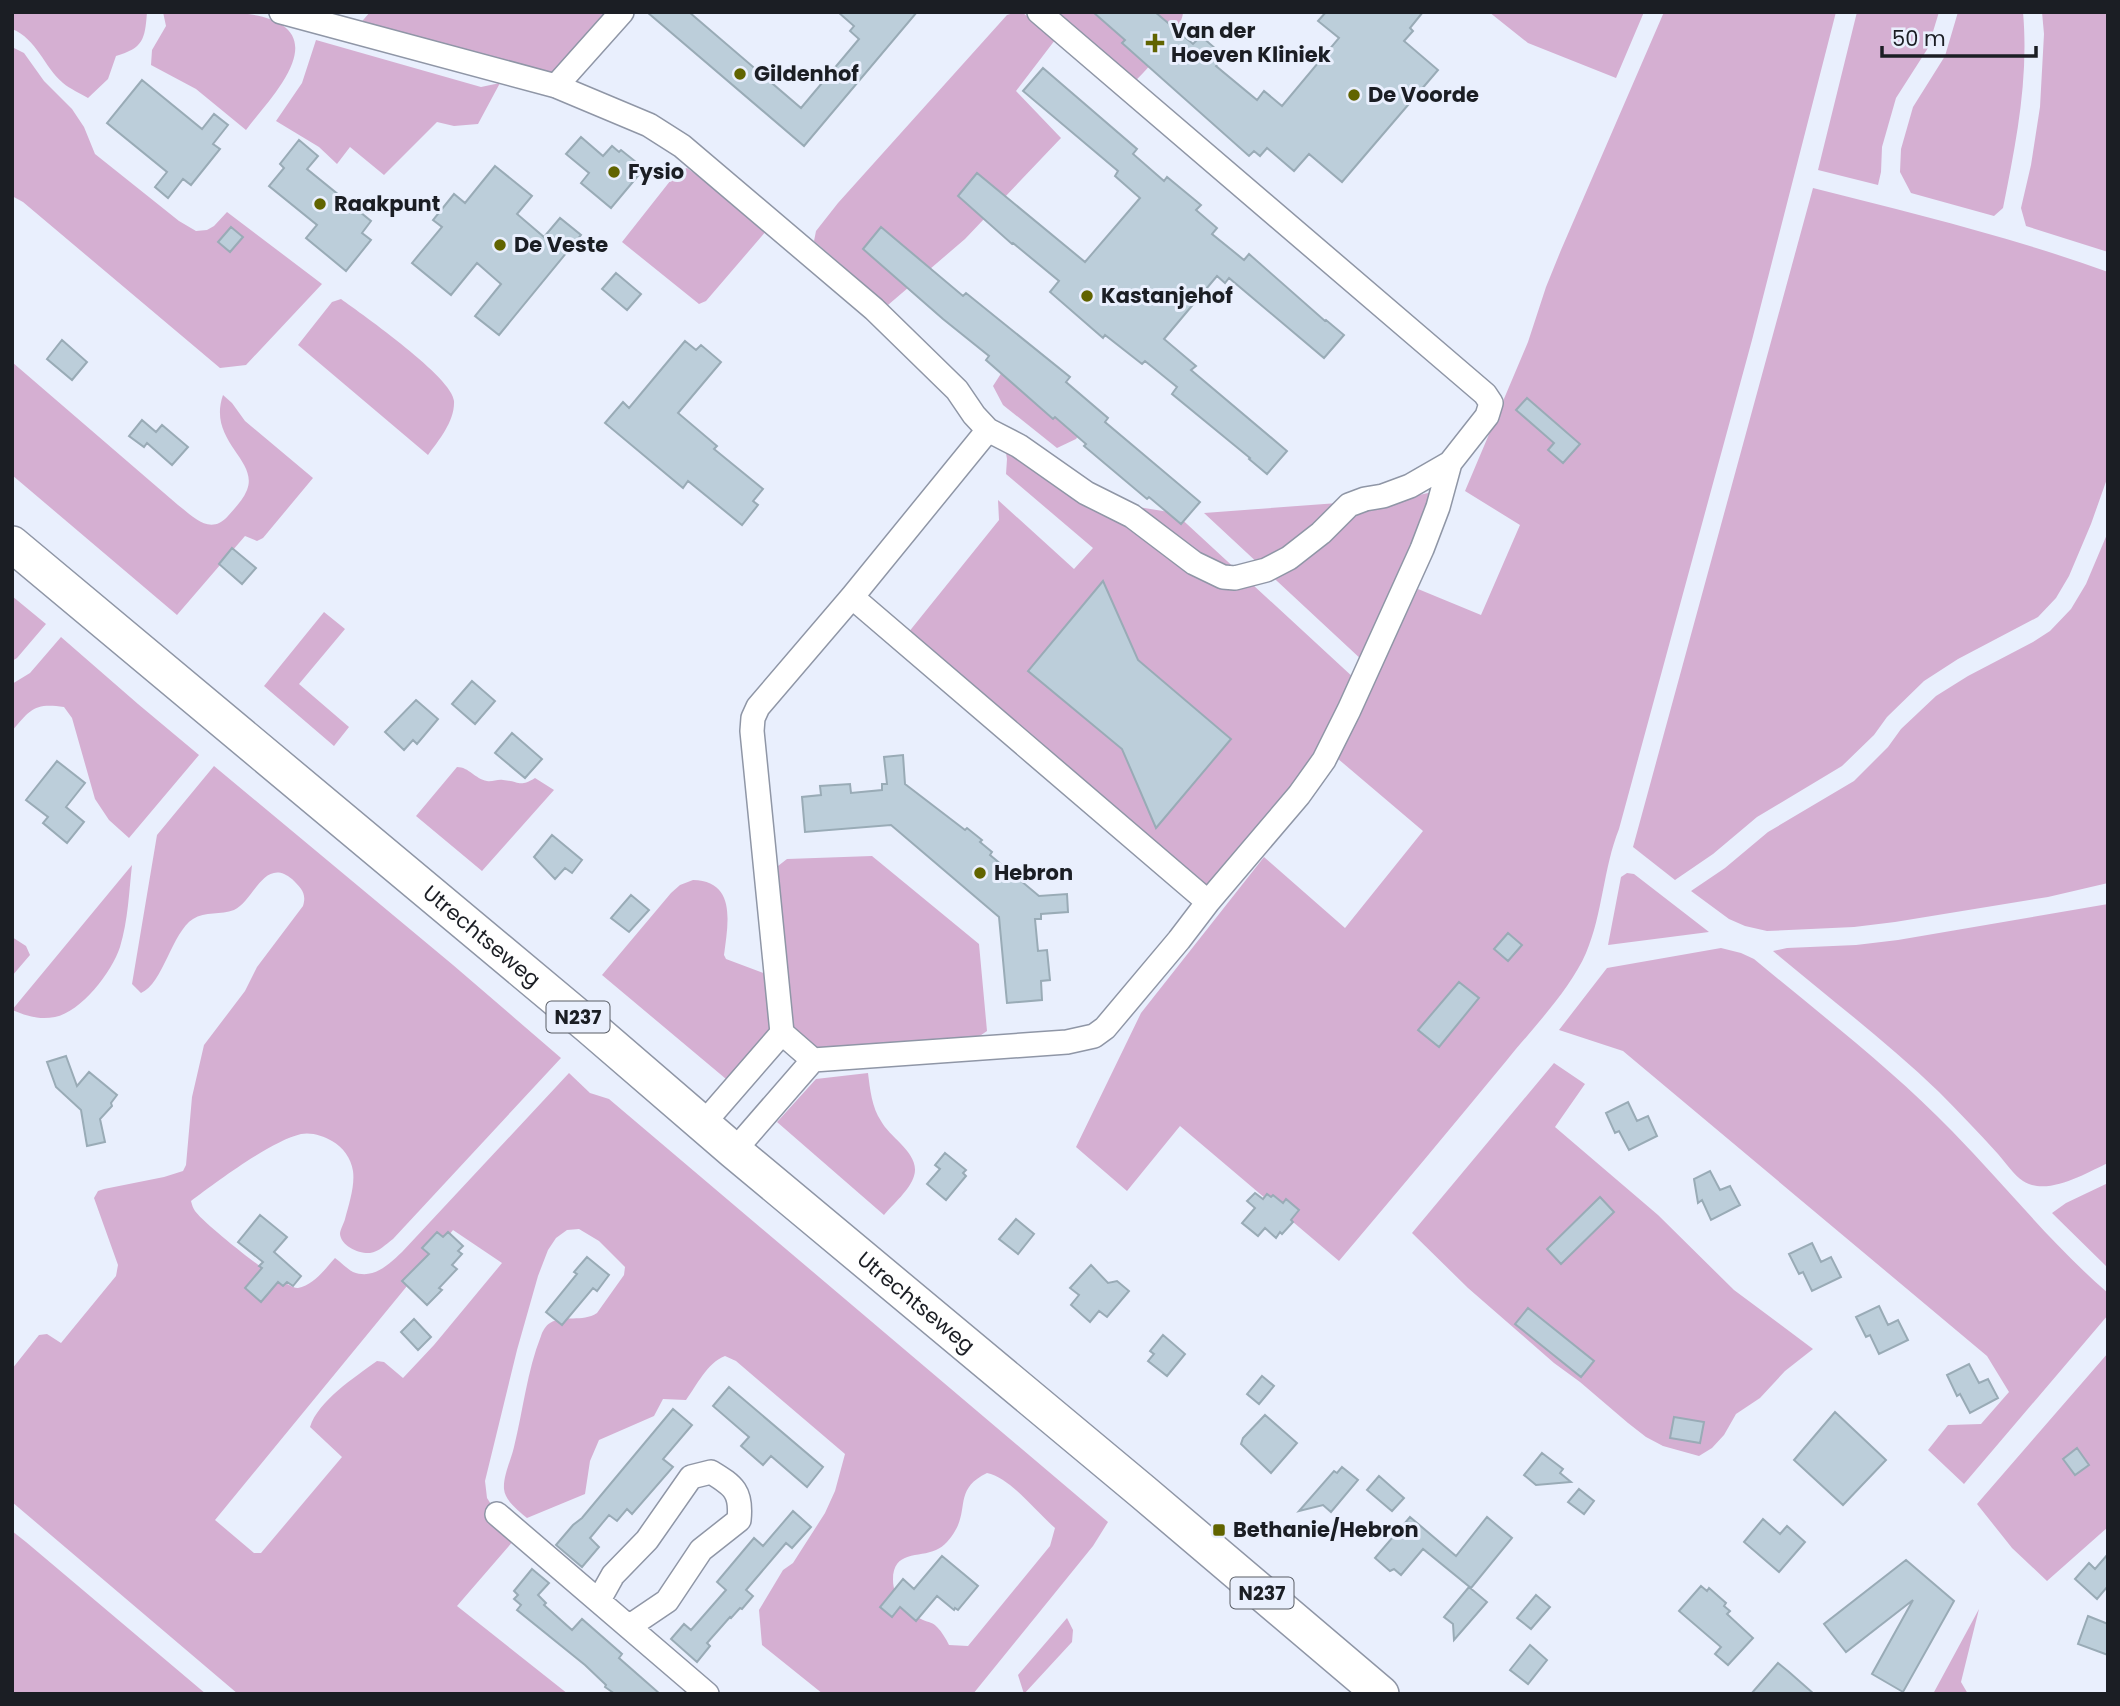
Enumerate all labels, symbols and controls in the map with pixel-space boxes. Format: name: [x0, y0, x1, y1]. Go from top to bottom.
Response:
scale bar: [1882, 14, 2036, 58]
place label: Van der Hoeven Kliniek: [1171, 16, 1331, 69]
text: 50 m: [1892, 24, 1946, 53]
marker: Van der Hoeven Kliniek: [1145, 33, 1165, 53]
place label: Gildenhof: [754, 59, 859, 88]
marker: Gildenhof: [732, 66, 748, 82]
place label: De Voorde: [1368, 80, 1479, 109]
marker: De Voorde: [1346, 87, 1362, 103]
place label: Fysio: [628, 157, 684, 186]
marker: Fysio: [606, 164, 622, 180]
place label: Raakpunt: [334, 189, 440, 218]
marker: Raakpunt: [312, 196, 328, 212]
place label: De Veste: [514, 230, 608, 259]
marker: De Veste: [492, 237, 508, 253]
place label: Kastanjehof: [1101, 281, 1233, 310]
marker: Kastanjehof: [1079, 288, 1095, 304]
place label: Hebron: [994, 858, 1073, 887]
marker: Hebron: [972, 865, 988, 881]
street label: Utrechtseweg: [417, 878, 547, 994]
road number: N237: [546, 1001, 610, 1032]
street label: Utrechtseweg: [851, 1245, 981, 1360]
place label: Bethanie/Hebron: [1233, 1515, 1419, 1544]
marker: Bethanie/Hebron: [1211, 1522, 1227, 1538]
road number: N237: [1230, 1578, 1294, 1609]

